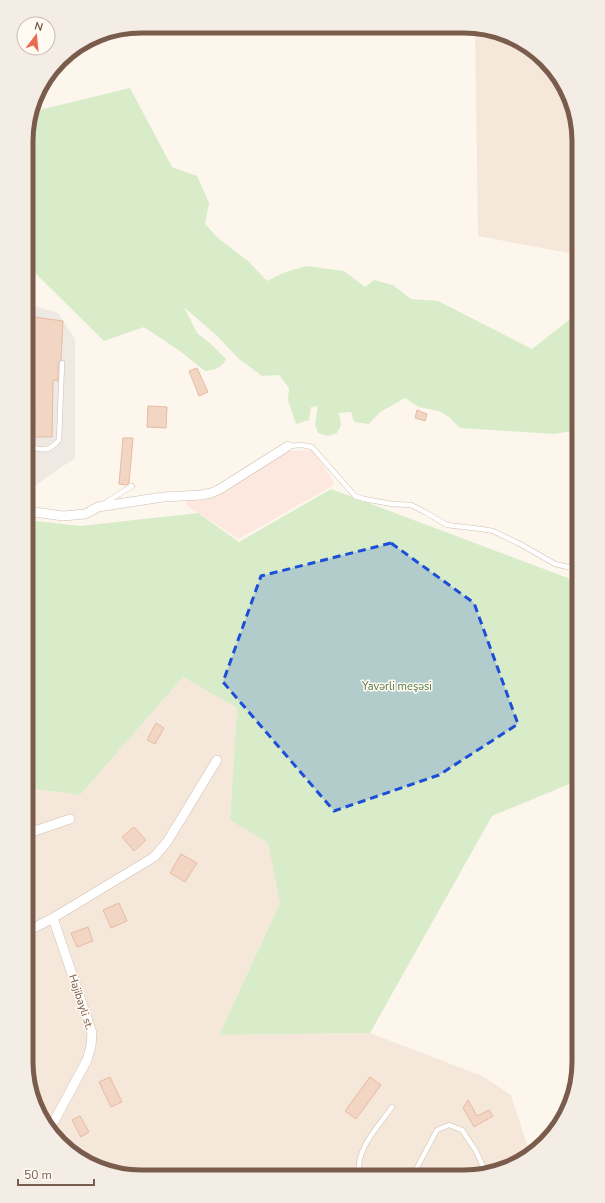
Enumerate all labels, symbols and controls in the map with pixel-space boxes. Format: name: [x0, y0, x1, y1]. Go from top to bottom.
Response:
north arrow: [16, 16, 56, 56]
text: N: [33, 19, 45, 35]
park label: Yavərli meşəsi: [361, 679, 432, 694]
street label: Hajibayli st.: [65, 972, 97, 1032]
scale bar: [18, 1161, 94, 1187]
text: 50 m: [24, 1167, 52, 1183]

